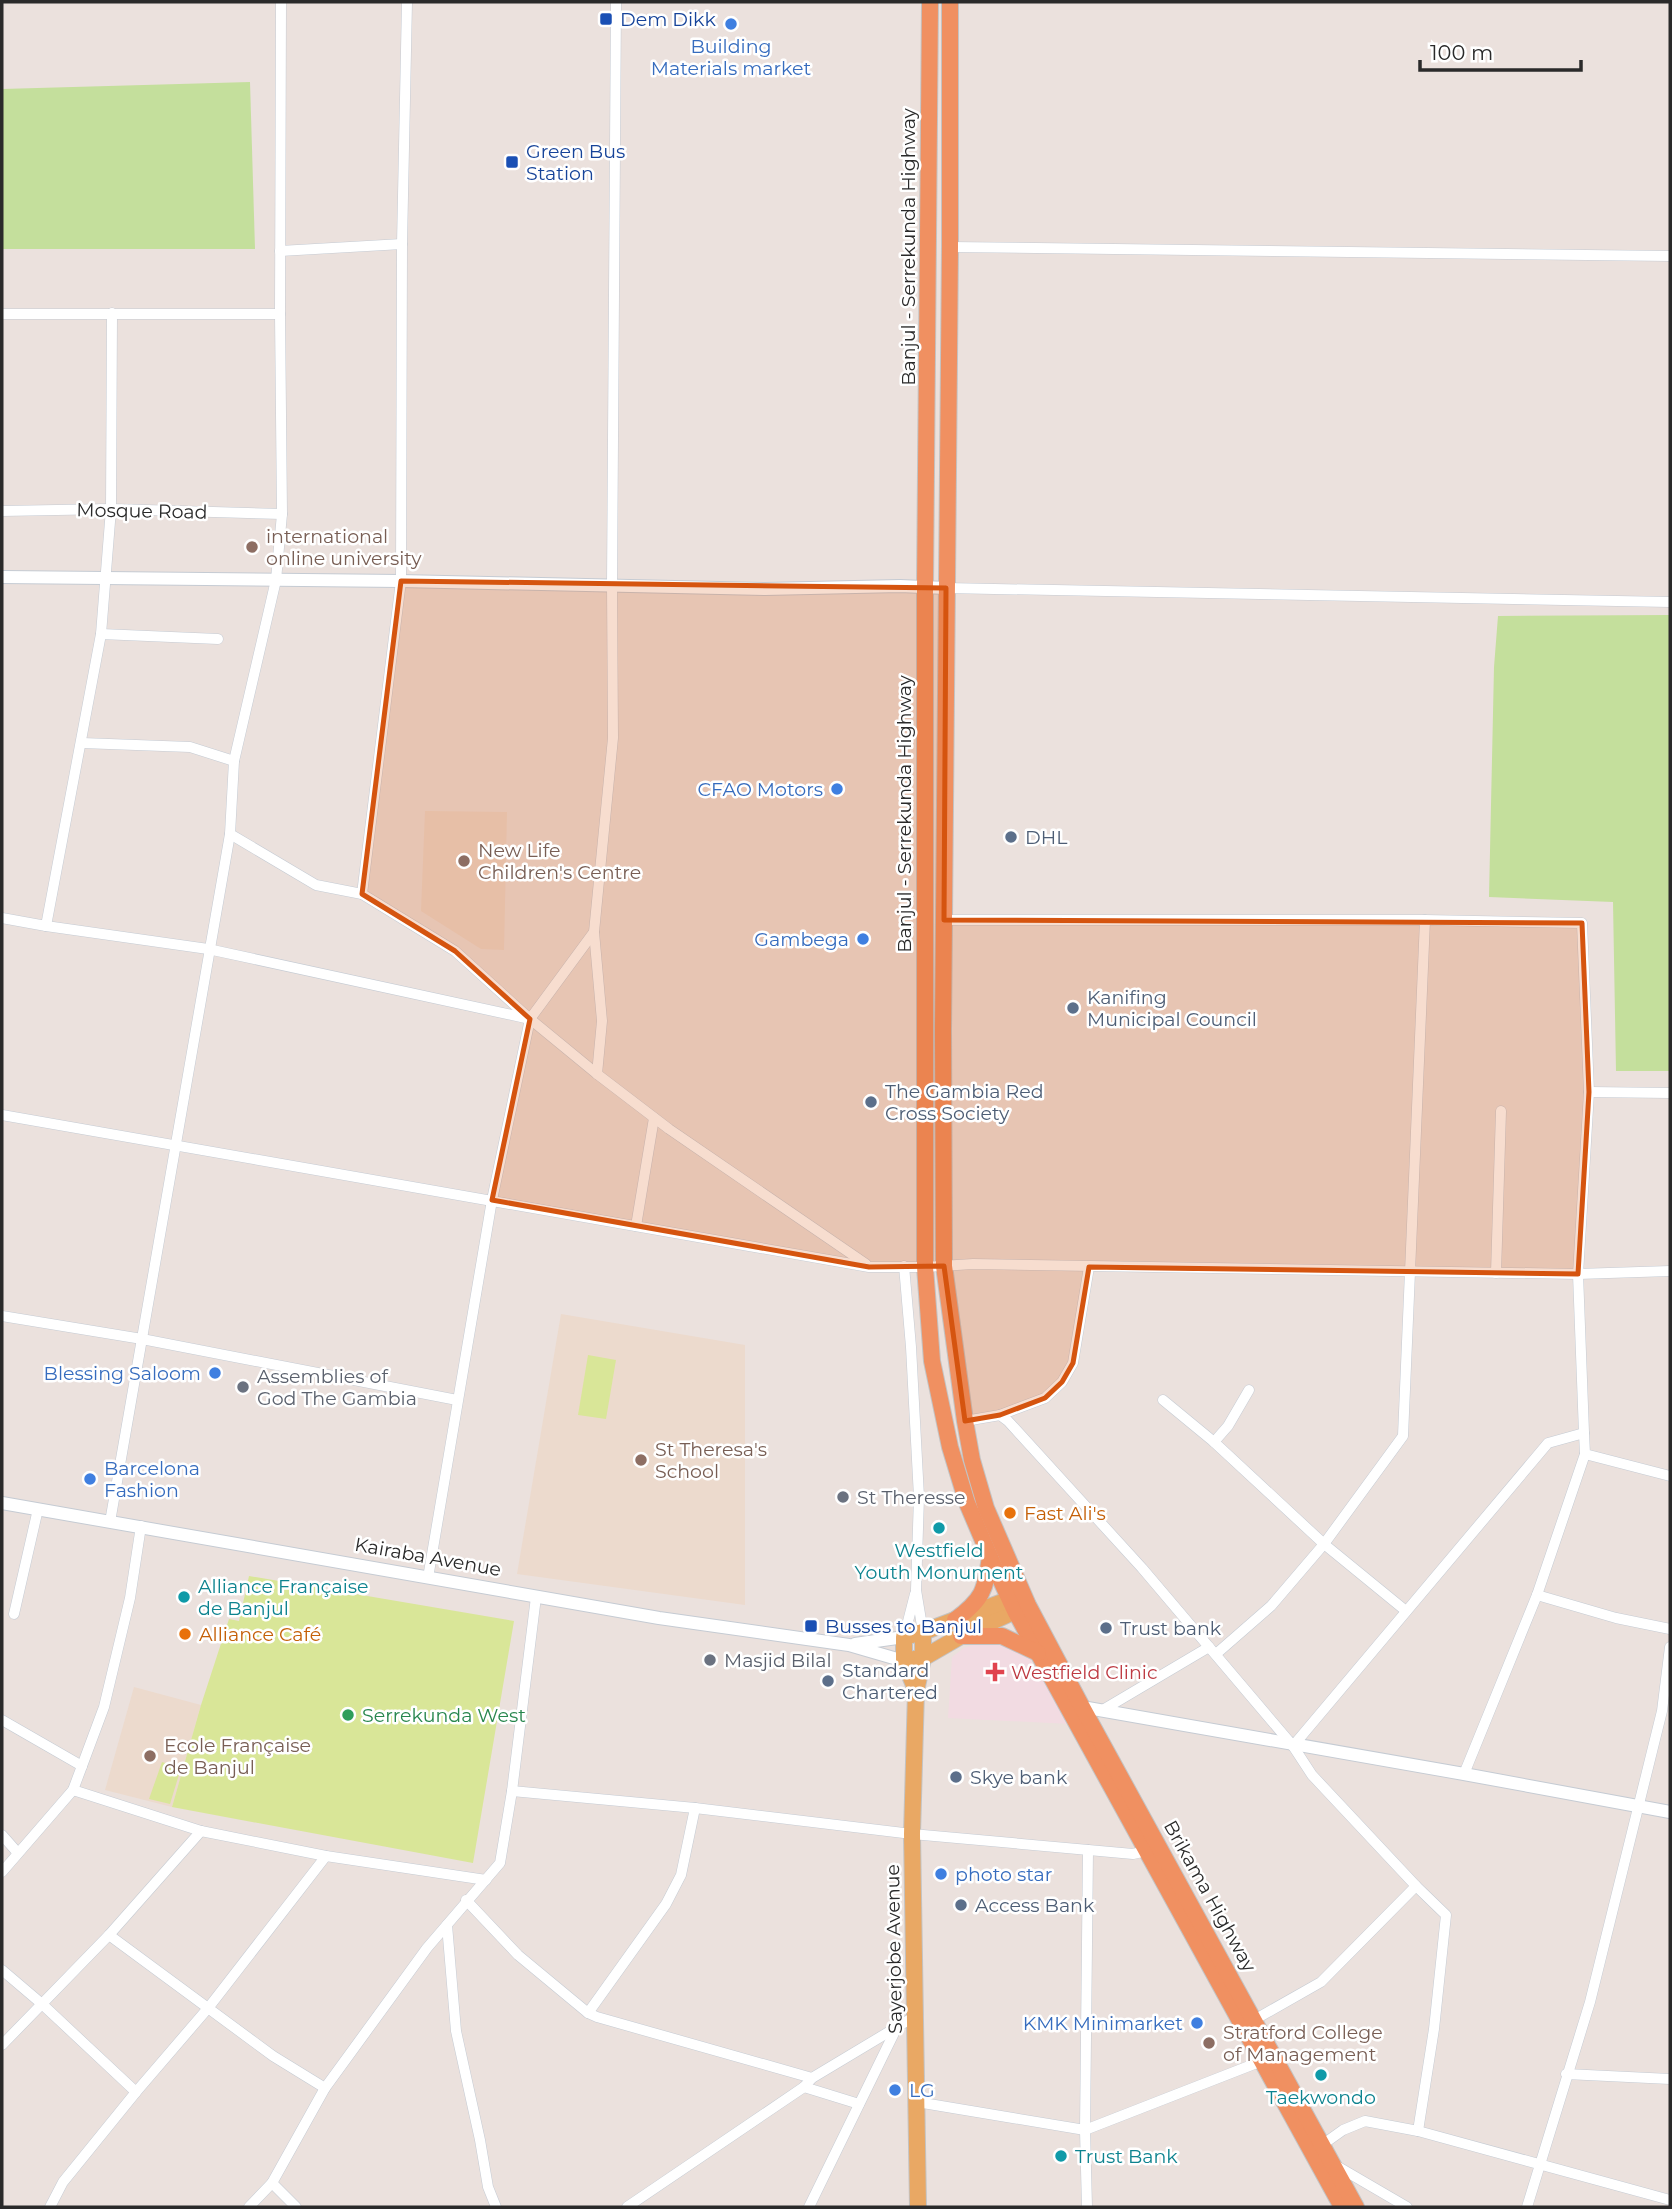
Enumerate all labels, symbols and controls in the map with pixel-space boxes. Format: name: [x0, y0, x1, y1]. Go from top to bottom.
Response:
place label: Dem Dikk: [620, 8, 716, 31]
marker: Dem Dikk: [598, 11, 614, 27]
marker: Building Materials market: [723, 16, 739, 32]
scale bar: [1420, 28, 1581, 72]
place label: Building Materials market: [651, 35, 811, 80]
text: 100 m: [1430, 40, 1493, 65]
street label: Banjul - Serrekunda Highway: [897, 107, 920, 386]
place label: Green Bus Station: [526, 140, 625, 185]
marker: Green Bus Station: [504, 154, 520, 170]
street label: Mosque Road: [76, 498, 208, 524]
place label: international online university: [266, 525, 422, 570]
marker: international online university: [244, 539, 260, 555]
street label: Banjul - Serrekunda Highway: [893, 674, 916, 953]
place label: CFAO Motors: [698, 778, 823, 801]
marker: CFAO Motors: [829, 781, 845, 797]
place label: DHL: [1025, 826, 1068, 849]
marker: DHL: [1003, 829, 1019, 845]
place label: New Life Children's Centre: [478, 839, 641, 884]
marker: New Life Children's Centre: [456, 853, 472, 869]
place label: Gambega: [754, 928, 849, 951]
marker: Gambega: [855, 931, 871, 947]
place label: Kanifing Municipal Council: [1087, 986, 1257, 1031]
marker: Kanifing Municipal Council: [1065, 1000, 1081, 1016]
place label: The Gambia Red Cross Society: [885, 1080, 1044, 1125]
marker: The Gambia Red Cross Society: [863, 1094, 879, 1110]
place label: Blessing Saloom: [44, 1362, 201, 1385]
marker: Blessing Saloom: [207, 1365, 223, 1381]
place label: Assemblies of God The Gambia: [257, 1365, 417, 1410]
marker: Assemblies of God The Gambia: [235, 1379, 251, 1395]
place label: St Theresa's School: [655, 1438, 767, 1483]
marker: St Theresa's School: [633, 1452, 649, 1468]
place label: Barcelona Fashion: [104, 1457, 200, 1502]
marker: Barcelona Fashion: [82, 1471, 98, 1487]
place label: St Theresse: [857, 1486, 965, 1509]
marker: St Theresse: [835, 1489, 851, 1505]
place label: Fast Ali's: [1024, 1502, 1106, 1525]
marker: Fast Ali's: [1002, 1505, 1018, 1521]
marker: Westfield Youth Monument: [931, 1520, 947, 1536]
street label: Kairaba Avenue: [353, 1533, 503, 1581]
place label: Westfield Youth Monument: [854, 1539, 1024, 1584]
place label: Alliance Française de Banjul: [198, 1575, 369, 1620]
marker: Alliance Française de Banjul: [176, 1589, 192, 1605]
place label: Busses to Banjul: [825, 1615, 982, 1638]
place label: Trust bank: [1120, 1617, 1222, 1640]
marker: Busses to Banjul: [803, 1618, 819, 1634]
marker: Trust bank: [1098, 1620, 1114, 1636]
place label: Alliance Café: [199, 1623, 321, 1646]
marker: Alliance Café: [177, 1626, 193, 1642]
place label: Masjid Bilal: [724, 1649, 832, 1672]
marker: Masjid Bilal: [702, 1652, 718, 1668]
place label: Standard Chartered: [842, 1659, 938, 1704]
place label: Westfield Clinic: [1011, 1661, 1158, 1684]
marker: Westfield Clinic: [985, 1662, 1005, 1682]
marker: Standard Chartered: [820, 1673, 836, 1689]
place label: Serrekunda West: [362, 1704, 526, 1727]
marker: Serrekunda West: [340, 1707, 356, 1723]
place label: Ecole Française de Banjul: [164, 1734, 311, 1779]
marker: Ecole Française de Banjul: [142, 1748, 158, 1764]
place label: Skye bank: [970, 1766, 1068, 1789]
marker: Skye bank: [948, 1769, 964, 1785]
street label: Brikama Highway: [1159, 1816, 1261, 1976]
place label: photo star: [955, 1863, 1052, 1886]
street label: Sayerjobe Avenue: [881, 1864, 907, 2034]
marker: photo star: [933, 1866, 949, 1882]
place label: Access Bank: [975, 1894, 1095, 1917]
marker: Access Bank: [953, 1897, 969, 1913]
place label: KMK Minimarket: [1023, 2012, 1183, 2035]
marker: KMK Minimarket: [1189, 2015, 1205, 2031]
place label: Stratford College of Management: [1223, 2021, 1383, 2066]
marker: Stratford College of Management: [1201, 2035, 1217, 2051]
marker: Taekwondo: [1313, 2067, 1329, 2083]
place label: LG: [909, 2079, 935, 2102]
marker: LG: [887, 2082, 903, 2098]
place label: Taekwondo: [1266, 2086, 1376, 2109]
place label: Trust Bank: [1075, 2145, 1178, 2168]
marker: Trust Bank: [1053, 2148, 1069, 2164]

